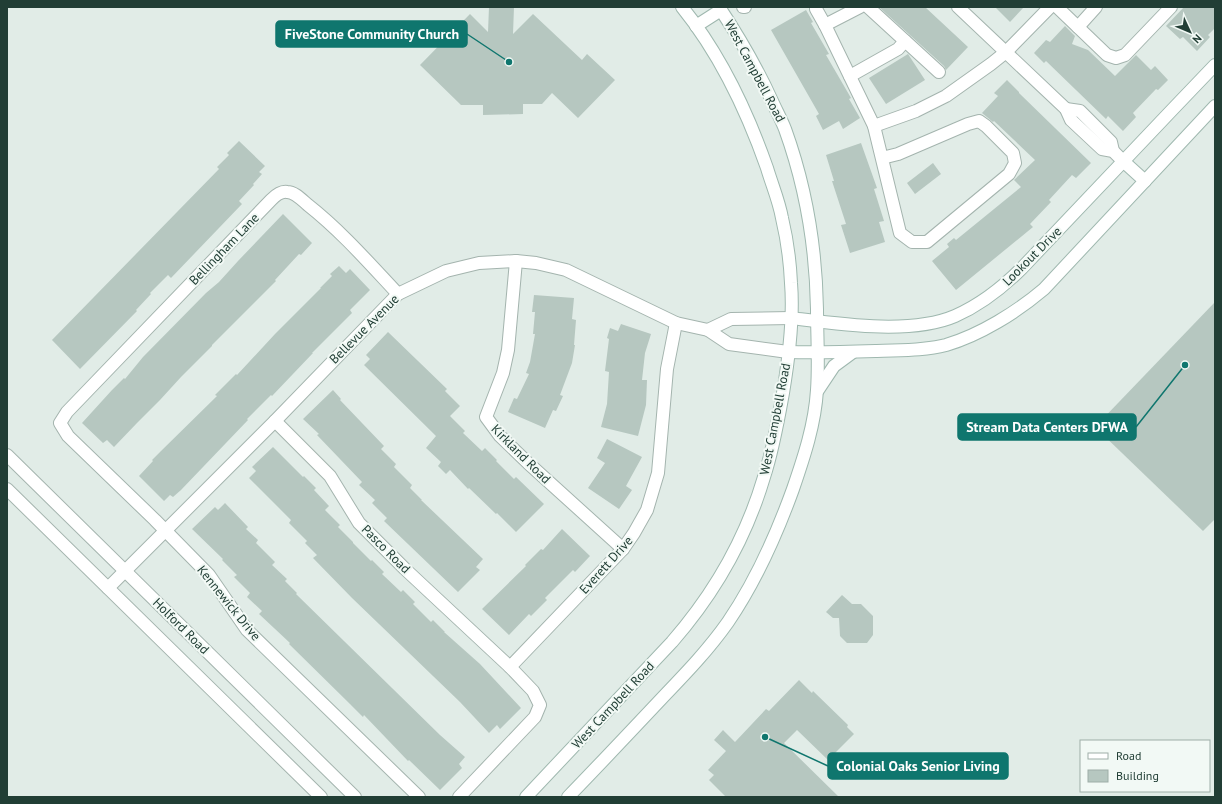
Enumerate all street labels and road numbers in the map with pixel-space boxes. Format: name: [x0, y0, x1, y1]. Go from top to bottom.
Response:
street label: West Campbell Road: [721, 17, 789, 125]
street label: Bellingham Lane: [185, 209, 263, 289]
street label: Lookout Drive: [999, 223, 1065, 289]
street label: Bellevue Avenue: [326, 291, 402, 367]
street label: West Campbell Road: [756, 362, 794, 476]
street label: Kirkland Road: [488, 421, 554, 487]
street label: Pasco Road: [358, 521, 414, 577]
street label: Everett Drive: [576, 533, 636, 597]
street label: Kennewick Drive: [193, 562, 265, 644]
street label: Holford Road: [149, 594, 213, 658]
street label: West Campbell Road: [568, 658, 658, 752]

